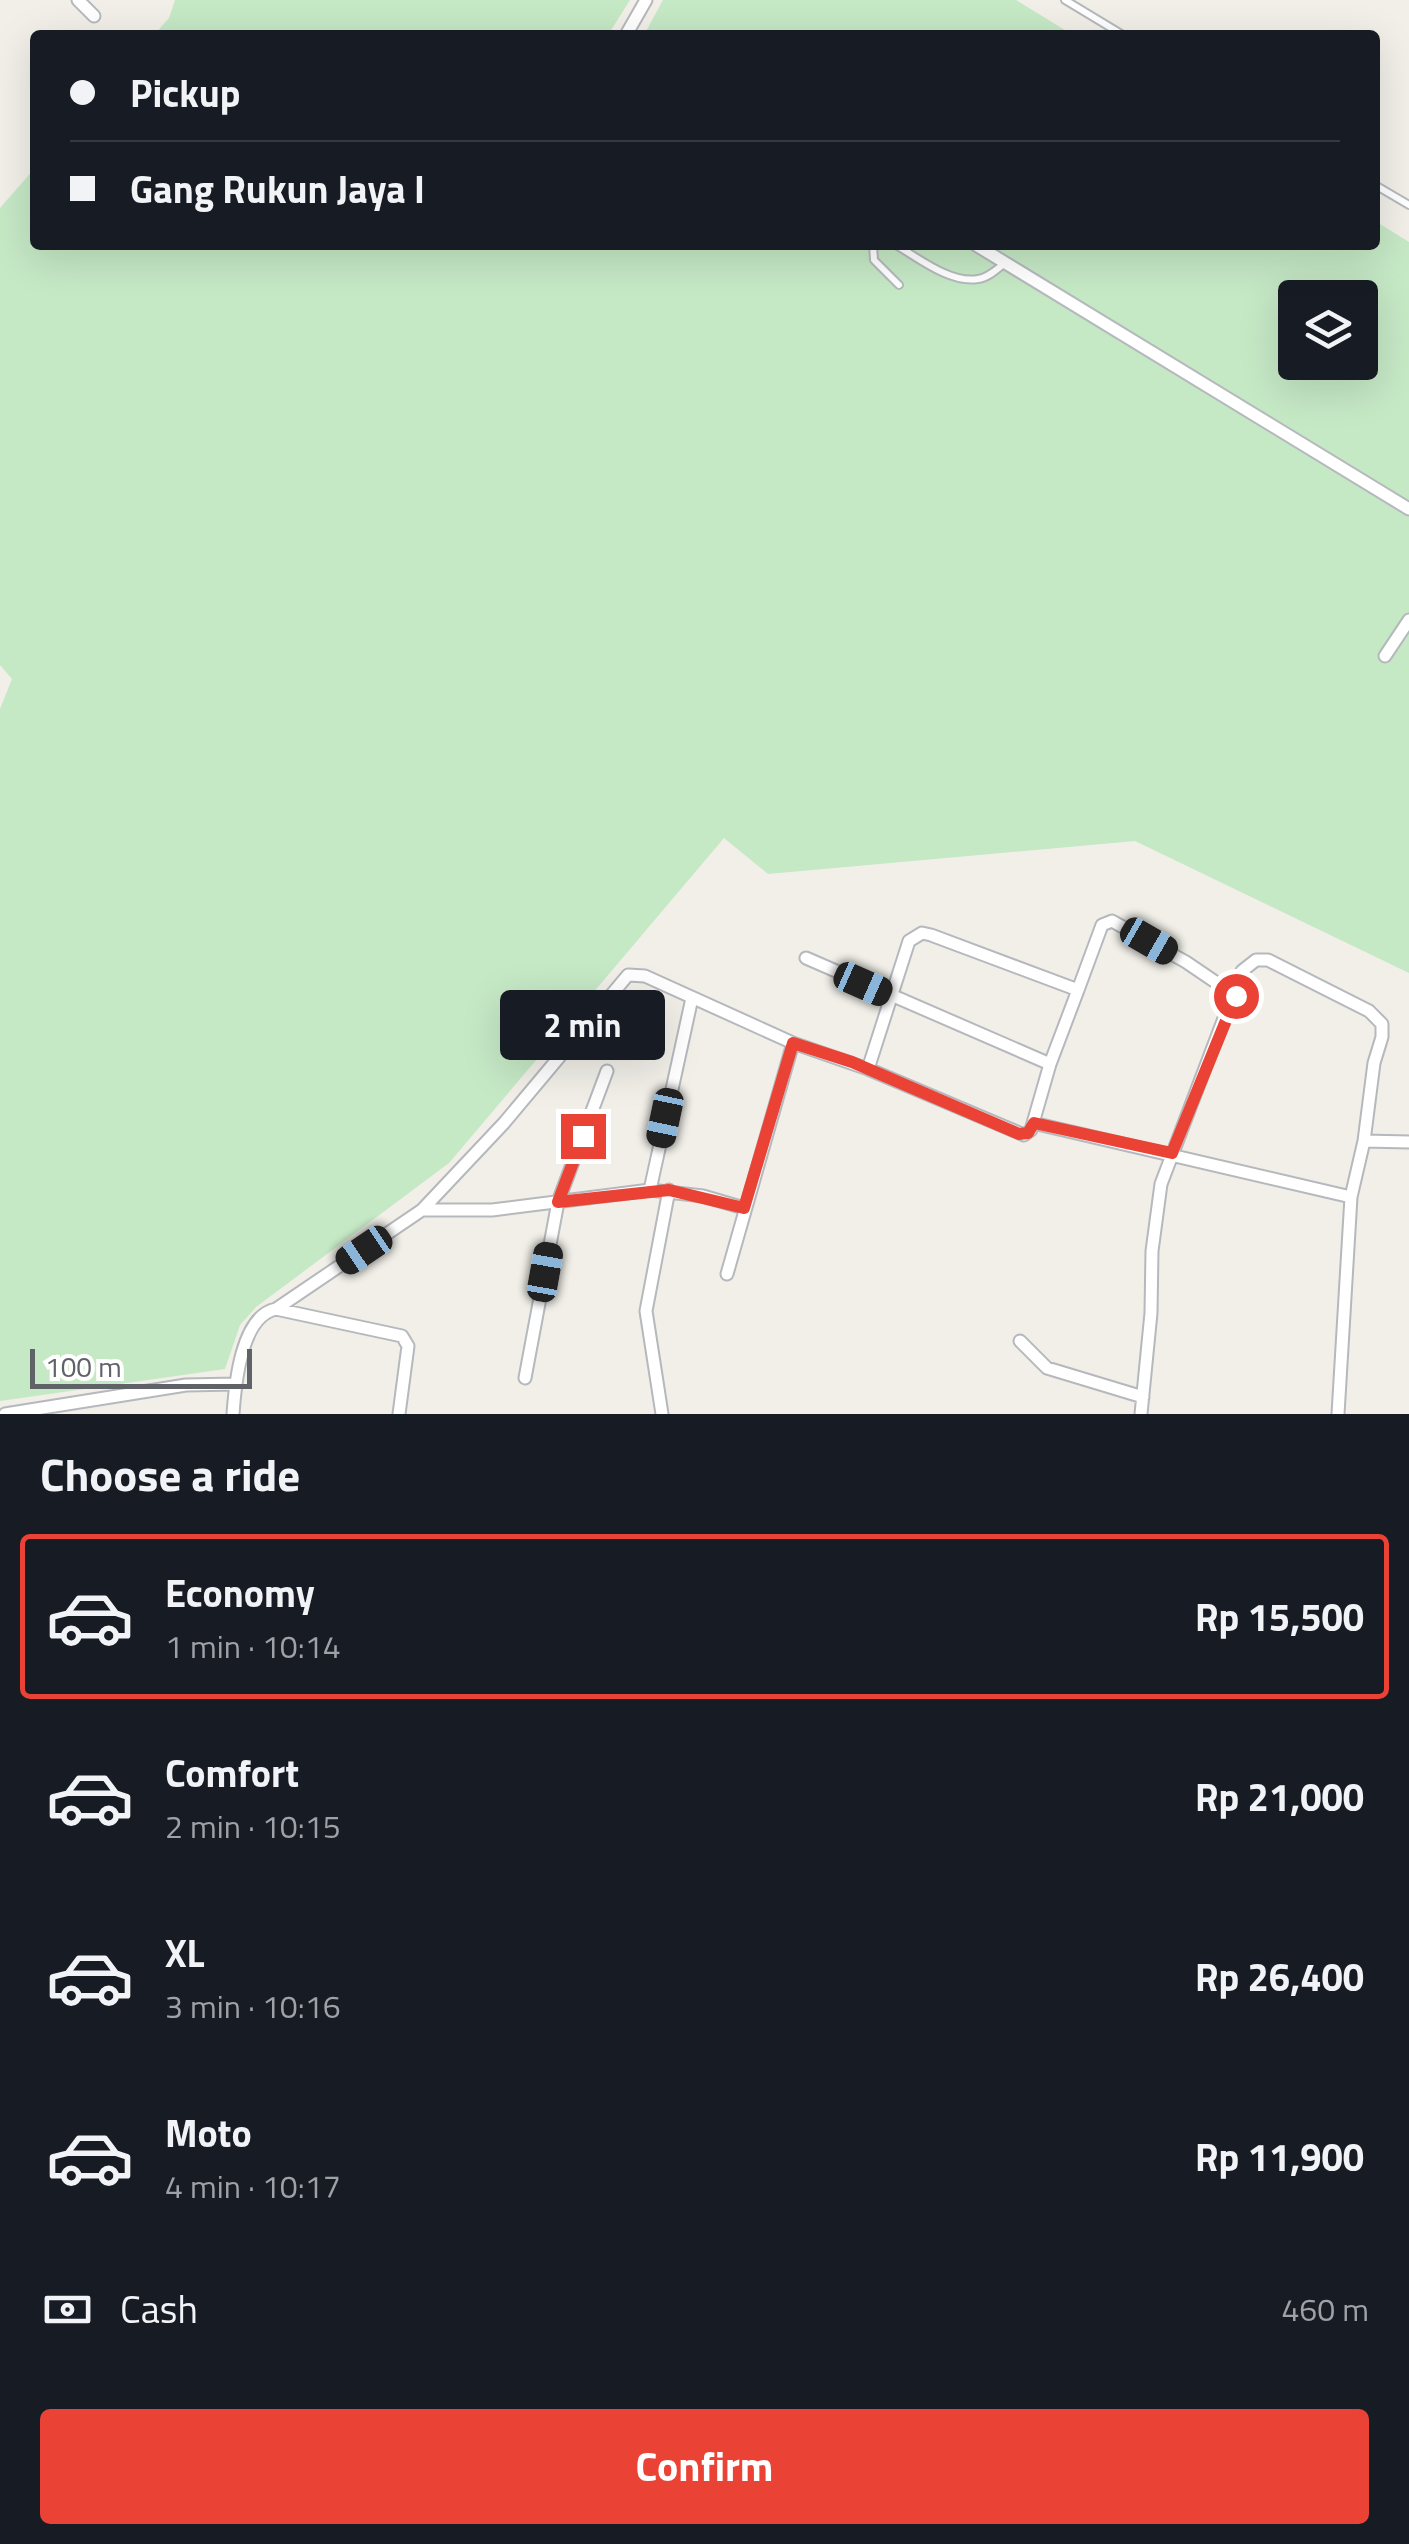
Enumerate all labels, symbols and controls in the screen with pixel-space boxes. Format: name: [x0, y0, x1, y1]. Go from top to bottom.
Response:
text: Pickup: [130, 64, 240, 122]
text: Gang Rukun Jaya I: [130, 160, 425, 218]
map controls: [1278, 280, 1378, 380]
button: layers: [1278, 280, 1378, 380]
car: [1116, 913, 1182, 969]
car: [829, 958, 897, 1010]
route start: [1214, 974, 1259, 1019]
callout: 2 min: [500, 991, 666, 1061]
text: 2 min: [544, 1001, 621, 1049]
car: [644, 1086, 686, 1150]
route end: [561, 1114, 606, 1159]
car: [331, 1221, 397, 1279]
car: [525, 1240, 565, 1304]
scale bar: [30, 1344, 252, 1388]
text: 100 m: [45, 1345, 122, 1388]
text: Choose a ride: [40, 1440, 300, 1508]
text: Economy: [165, 1564, 315, 1622]
icon: car: [45, 1572, 135, 1662]
text: Rp 15,500: [1195, 1588, 1364, 1646]
text: 1 min · 10:14: [165, 1622, 341, 1670]
text: Comfort: [165, 1744, 299, 1802]
icon: car: [45, 1752, 135, 1842]
text: Rp 21,000: [1195, 1768, 1364, 1826]
text: 2 min · 10:15: [165, 1802, 341, 1850]
text: XL: [165, 1924, 205, 1982]
icon: car: [45, 1932, 135, 2022]
text: Rp 26,400: [1195, 1948, 1364, 2006]
text: 3 min · 10:16: [165, 1982, 341, 2030]
text: Moto: [165, 2104, 252, 2162]
icon: car: [45, 2112, 135, 2202]
text: Rp 11,900: [1195, 2128, 1364, 2186]
text: 4 min · 10:17: [165, 2162, 341, 2210]
text: Cash: [120, 2280, 198, 2338]
icon: cash: [40, 2282, 95, 2337]
text: 460 m: [1281, 2285, 1369, 2333]
button: Confirm: [40, 2409, 1369, 2524]

